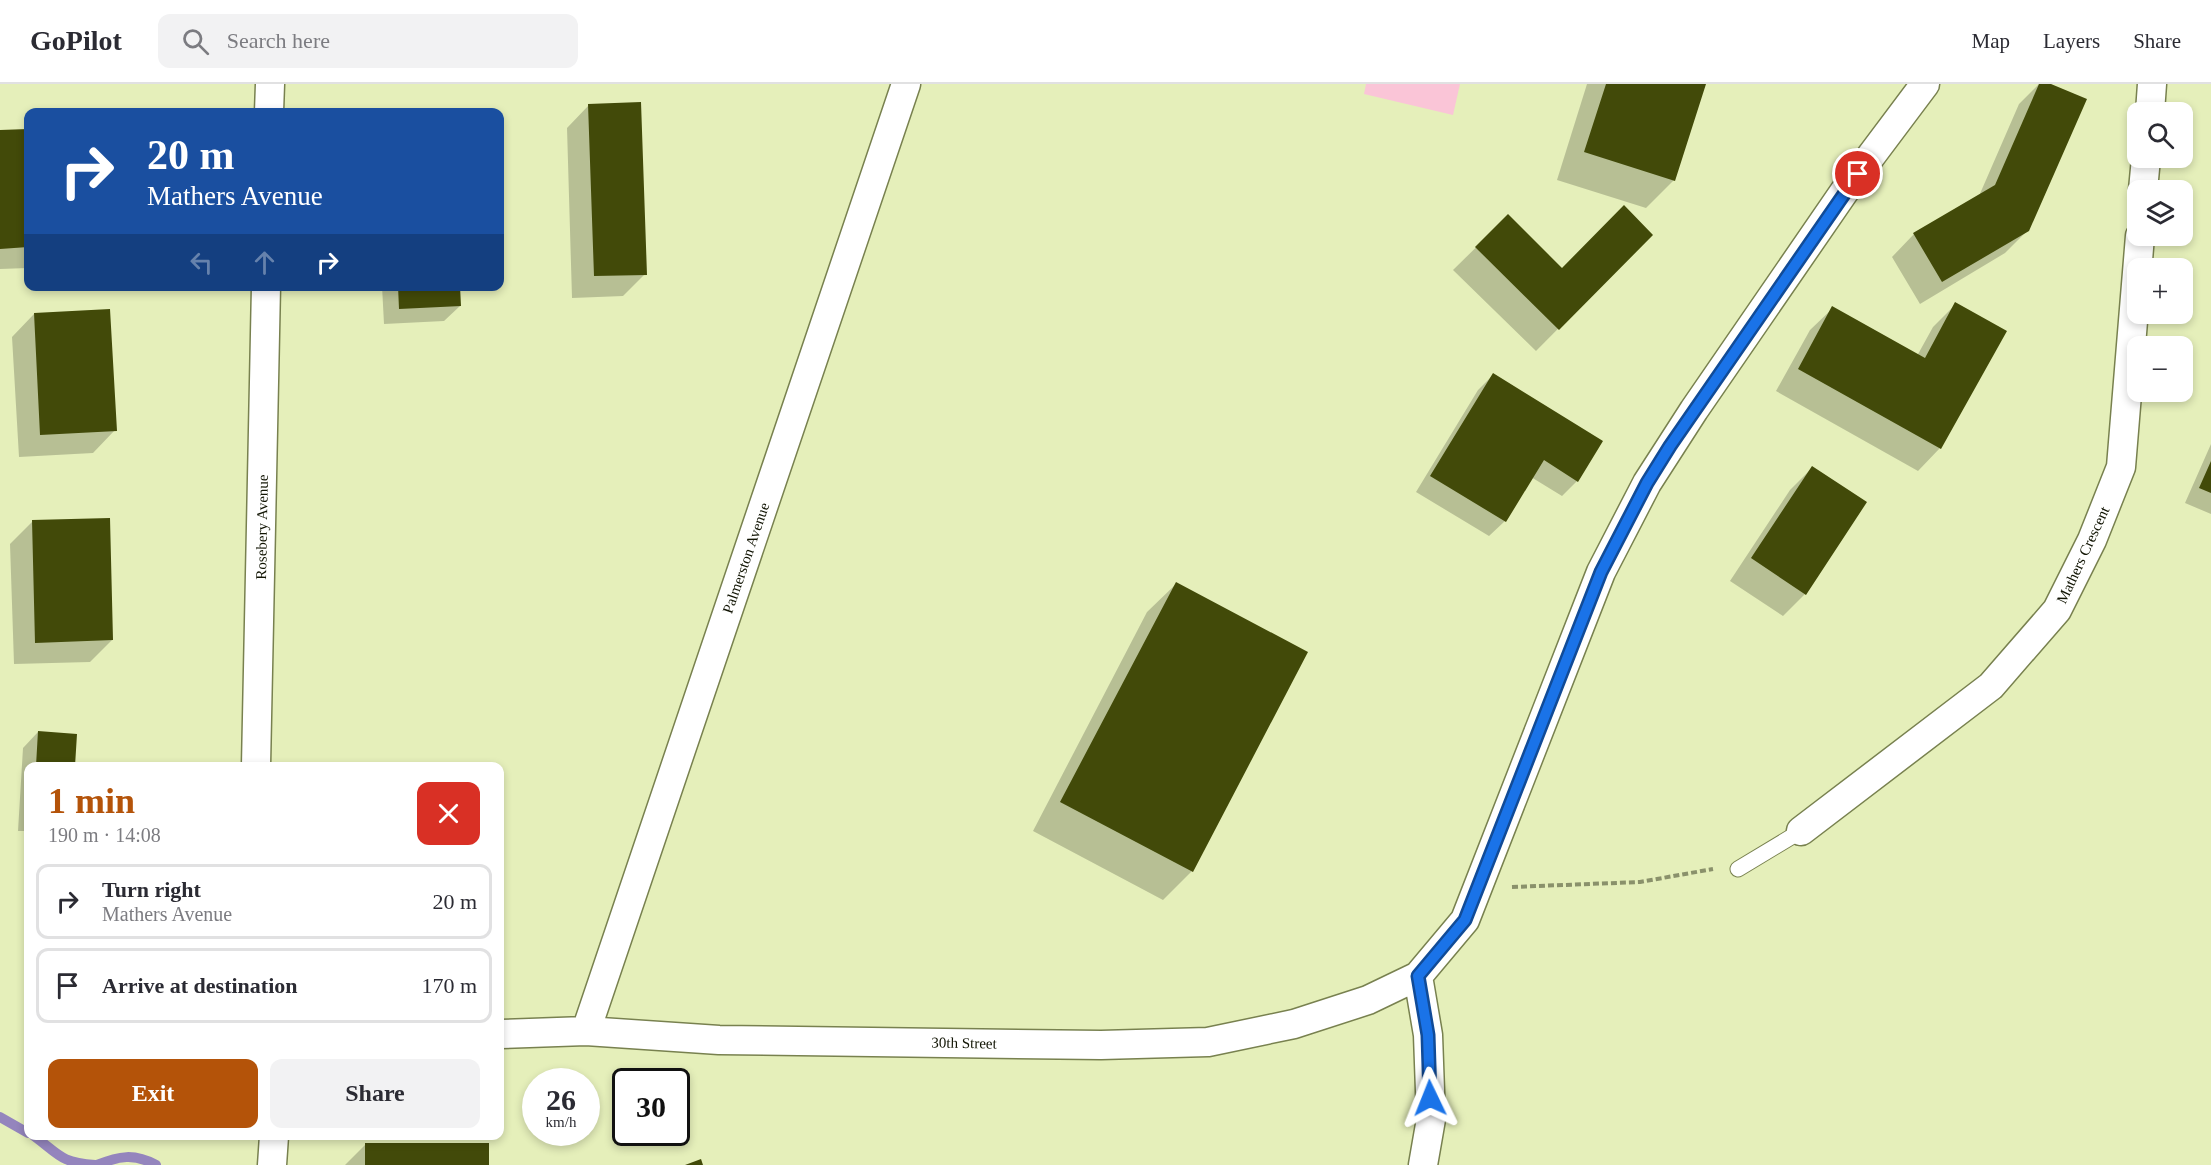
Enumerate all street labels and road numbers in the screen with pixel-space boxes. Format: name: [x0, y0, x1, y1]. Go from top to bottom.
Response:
street label: Rosebery Avenue: [253, 474, 271, 580]
street label: Palmerston Avenue: [720, 500, 773, 615]
street label: Mathers Crescent: [2053, 503, 2113, 606]
street label: 30th Street: [931, 1034, 998, 1052]

